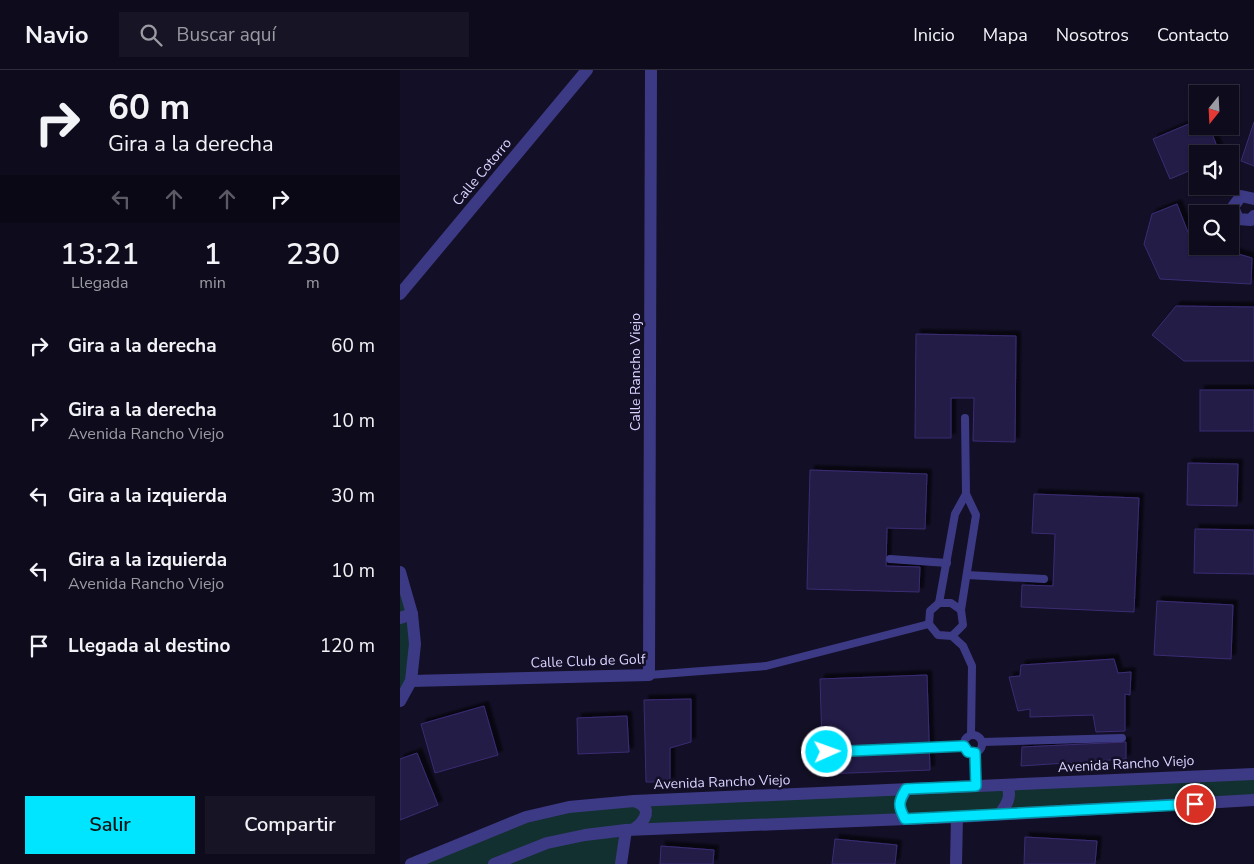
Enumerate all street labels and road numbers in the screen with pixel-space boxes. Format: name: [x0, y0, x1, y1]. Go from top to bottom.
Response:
street label: Calle Cotorro: [448, 134, 516, 210]
street label: Calle Rancho Viejo: [626, 313, 645, 431]
street label: Calle Club de Golf: [530, 649, 646, 672]
street label: Avenida Rancho Viejo: [1057, 751, 1195, 777]
street label: Avenida Rancho Viejo: [653, 770, 791, 794]

